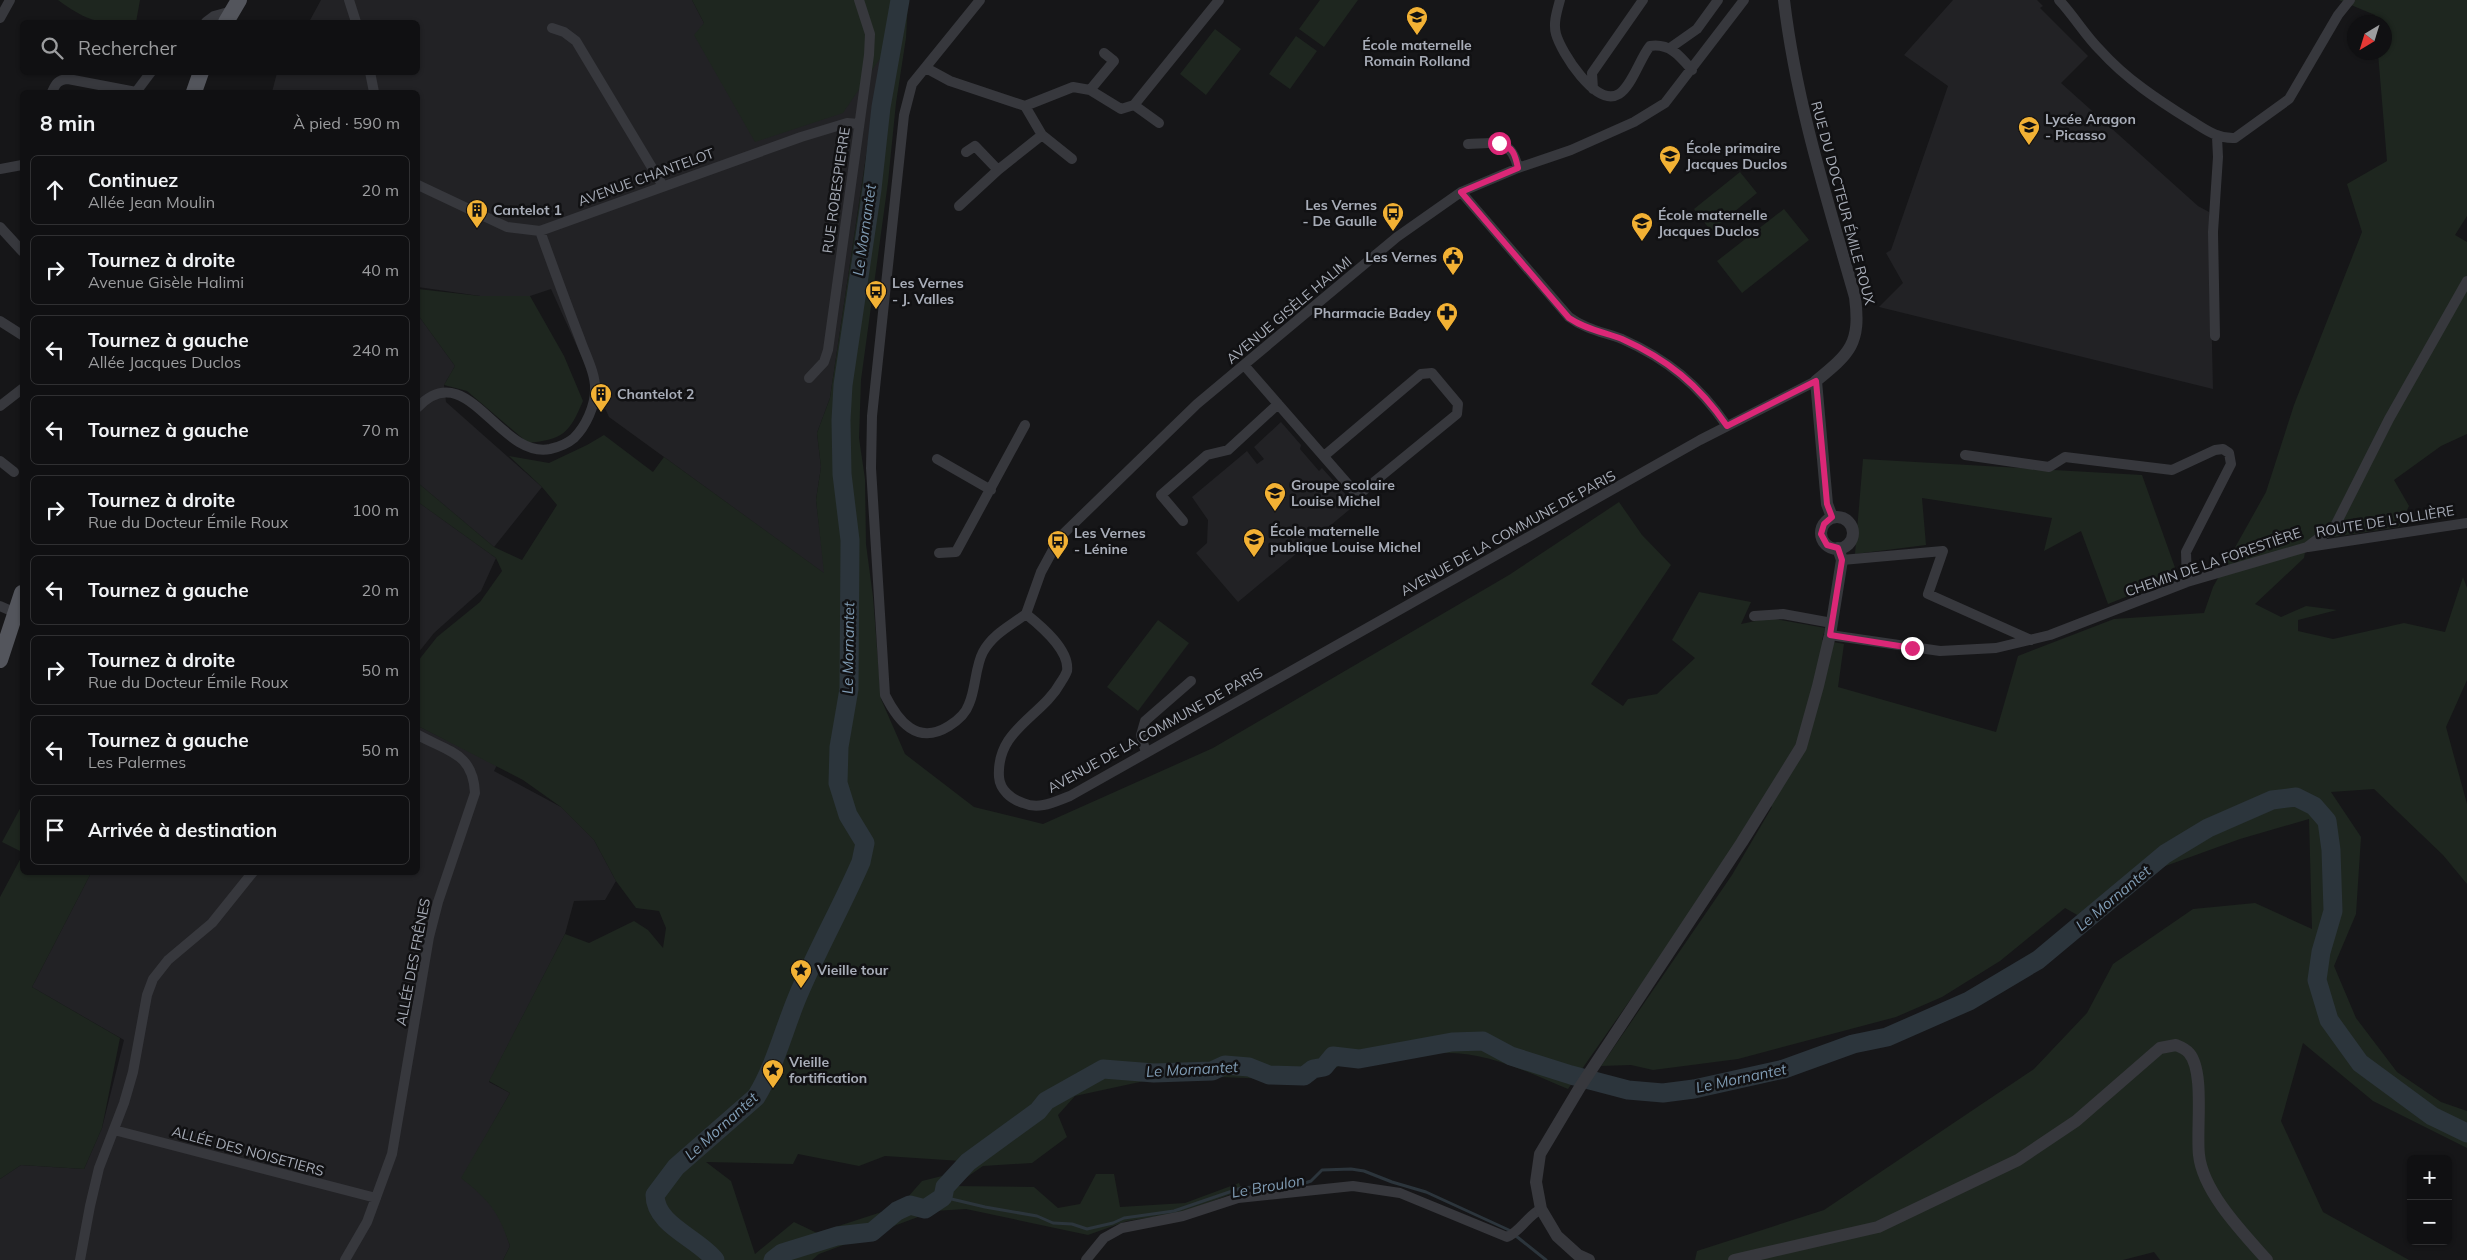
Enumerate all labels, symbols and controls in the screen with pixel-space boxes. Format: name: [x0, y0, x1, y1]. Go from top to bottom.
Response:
school or university icon: École maternelle Romain Rolland: [1405, 5, 1429, 36]
north arrow: [2347, 15, 2392, 60]
search box: [20, 20, 420, 75]
icon: search: [38, 34, 66, 62]
text: Rechercher: [78, 36, 177, 60]
place label: École maternelle Romain Rolland: [1362, 36, 1472, 70]
street label: RUE DU DOCTEUR ÉMILE ROUX: [1807, 99, 1879, 307]
text: 8 min: [40, 110, 95, 136]
place label: Lycée Aragon - Picasso: [2045, 110, 2136, 144]
text: À pied · 590 m: [293, 113, 400, 133]
school or university icon: Lycée Aragon - Picasso: [2017, 115, 2041, 146]
street label: RUE ROBESPIERRE: [818, 126, 854, 254]
route start: [1488, 132, 1511, 155]
place label: École primaire Jacques Duclos: [1686, 139, 1787, 173]
street label: AVENUE CHANTELOT: [575, 144, 717, 210]
school or university icon: École primaire Jacques Duclos: [1658, 144, 1682, 175]
text: Continuez: [88, 168, 178, 192]
icon: ahead: [41, 176, 69, 204]
text: 20 m: [362, 180, 399, 200]
water label: Le Mornantet: [848, 182, 880, 277]
text: Allée Jean Moulin: [88, 192, 215, 212]
place label: Les Vernes - De Gaulle: [1302, 196, 1377, 230]
building icon: Cantelot 1: [465, 198, 489, 229]
place label: Cantelot 1: [493, 201, 562, 219]
bus stop icon: Les Vernes - De Gaulle: [1381, 201, 1405, 232]
place label: École maternelle Jacques Duclos: [1658, 206, 1768, 240]
school or university icon: École maternelle Jacques Duclos: [1630, 211, 1654, 242]
public building icon: Les Vernes: [1441, 245, 1465, 276]
text: Tournez à droite: [88, 248, 235, 272]
place label: Les Vernes: [1365, 248, 1437, 266]
street label: AVENUE GISÈLE HALIMI: [1223, 252, 1355, 368]
icon: right: [41, 256, 69, 284]
text: 40 m: [362, 260, 399, 280]
text: Avenue Gisèle Halimi: [88, 272, 244, 292]
place label: Les Vernes - J. Valles: [892, 274, 964, 308]
bus stop icon: Les Vernes - J. Valles: [864, 279, 888, 310]
pharmacy icon: Pharmacie Badey: [1435, 301, 1459, 332]
place label: Pharmacie Badey: [1313, 304, 1431, 322]
text: Tournez à gauche: [88, 328, 249, 352]
icon: left: [41, 336, 69, 364]
text: 240 m: [352, 340, 399, 360]
text: Allée Jacques Duclos: [88, 352, 241, 372]
building icon: Chantelot 2: [589, 382, 613, 413]
place label: Chantelot 2: [617, 385, 694, 403]
icon: left: [41, 416, 69, 444]
text: Tournez à gauche: [88, 418, 249, 442]
text: 70 m: [362, 420, 399, 440]
street label: AVENUE DE LA COMMUNE DE PARIS: [1397, 466, 1619, 600]
place label: Groupe scolaire Louise Michel: [1291, 476, 1395, 510]
school or university icon: Groupe scolaire Louise Michel: [1263, 481, 1287, 512]
text: Tournez à droite: [88, 488, 235, 512]
icon: right: [41, 496, 69, 524]
text: 100 m: [352, 500, 399, 520]
street label: ROUTE DE L'OLLIÈRE: [2315, 501, 2455, 541]
text: Rue du Docteur Émile Roux: [88, 512, 288, 532]
place label: École maternelle publique Louise Michel: [1270, 522, 1421, 556]
street label: CHEMIN DE LA FORESTIÈRE: [2123, 523, 2303, 601]
place label: Les Vernes - Lénine: [1074, 524, 1146, 558]
school or university icon: École maternelle publique Louise Michel: [1242, 527, 1266, 558]
bus stop icon: Les Vernes - Lénine: [1046, 529, 1070, 560]
icon: left: [41, 576, 69, 604]
text: Tournez à gauche: [88, 578, 249, 602]
text: 20 m: [362, 580, 399, 600]
water label: Le Mornantet: [838, 601, 858, 694]
route end: [1901, 637, 1924, 660]
text: Tournez à droite: [88, 648, 235, 672]
icon: right: [41, 656, 69, 684]
text: 50 m: [362, 660, 399, 680]
street label: AVENUE DE LA COMMUNE DE PARIS: [1044, 663, 1266, 797]
text: Rue du Docteur Émile Roux: [88, 672, 288, 692]
text: Tournez à gauche: [88, 728, 249, 752]
icon: left: [41, 736, 69, 764]
text: 50 m: [362, 740, 399, 760]
text: Les Palermes: [88, 752, 186, 772]
icon: arrive: [41, 816, 69, 844]
text: Arrivée à destination: [88, 818, 277, 842]
water label: Le Mornantet: [2072, 861, 2155, 935]
street label: ALLÉE DES FRÊNES: [392, 896, 434, 1027]
place icon: Vieille tour: [789, 958, 813, 989]
place label: Vieille tour: [816, 961, 889, 979]
place label: Vieille fortification: [788, 1053, 867, 1087]
water label: Le Mornantet: [1145, 1057, 1239, 1081]
place icon: Vieille fortification: [761, 1058, 785, 1089]
water label: Le Mornantet: [1694, 1059, 1789, 1097]
water label: Le Mornantet: [680, 1088, 762, 1164]
street label: ALLÉE DES NOISETIERS: [170, 1122, 326, 1180]
map controls: [2407, 1155, 2452, 1245]
button: +: [2407, 1155, 2452, 1200]
water label: Le Broulon: [1230, 1170, 1306, 1202]
button: −: [2407, 1200, 2452, 1245]

